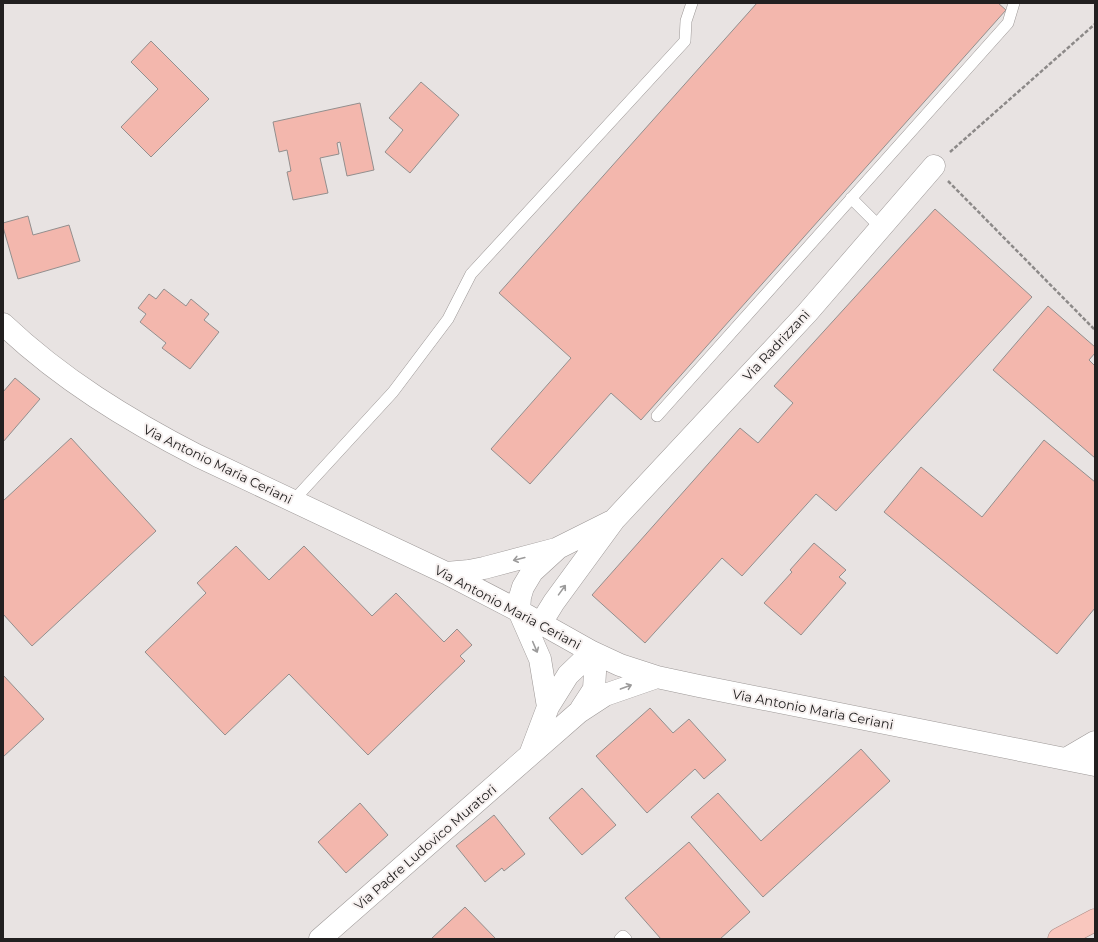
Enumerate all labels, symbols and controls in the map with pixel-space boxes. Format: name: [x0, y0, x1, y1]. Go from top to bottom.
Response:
street label: Via Radrizzani: [739, 306, 813, 384]
street label: Via Antonio Maria Ceriani: [141, 421, 295, 507]
one-way arrow: [512, 556, 525, 563]
street label: Via Antonio Maria Ceriani: [432, 562, 584, 652]
one-way arrow: [558, 585, 566, 596]
one-way arrow: [531, 640, 539, 652]
one-way arrow: [619, 683, 631, 691]
street label: Via Antonio Maria Ceriani: [731, 686, 895, 732]
street label: Via Padre Ludovico Muratori: [351, 781, 499, 913]

